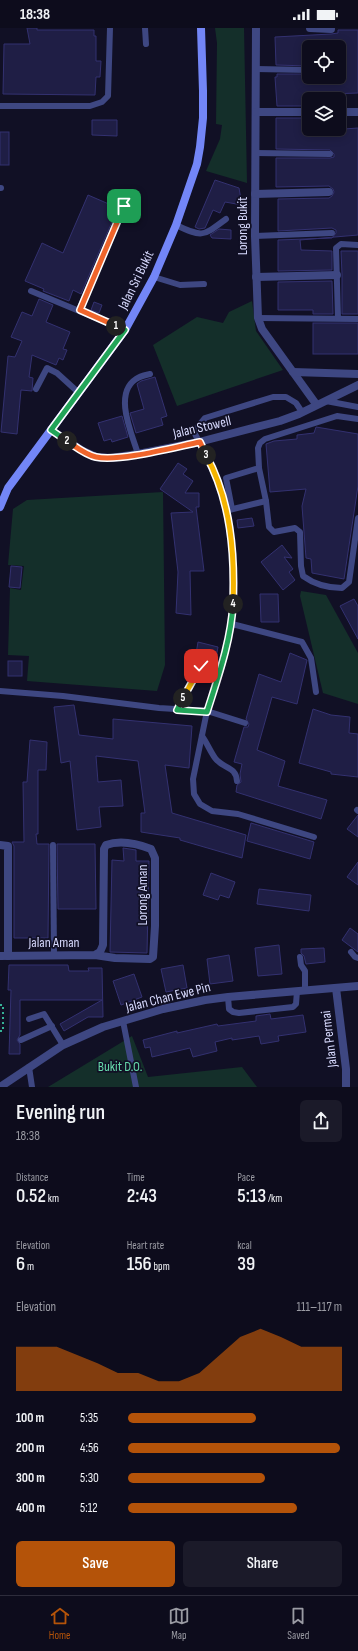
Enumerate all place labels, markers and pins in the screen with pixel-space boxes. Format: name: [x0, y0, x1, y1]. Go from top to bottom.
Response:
pin: [107, 189, 141, 223]
pin: 1: [106, 316, 126, 336]
pin: 2: [57, 431, 77, 451]
pin: 3: [196, 445, 216, 465]
pin: 4: [223, 594, 243, 614]
pin: [184, 649, 218, 683]
pin: 5: [173, 688, 193, 708]

